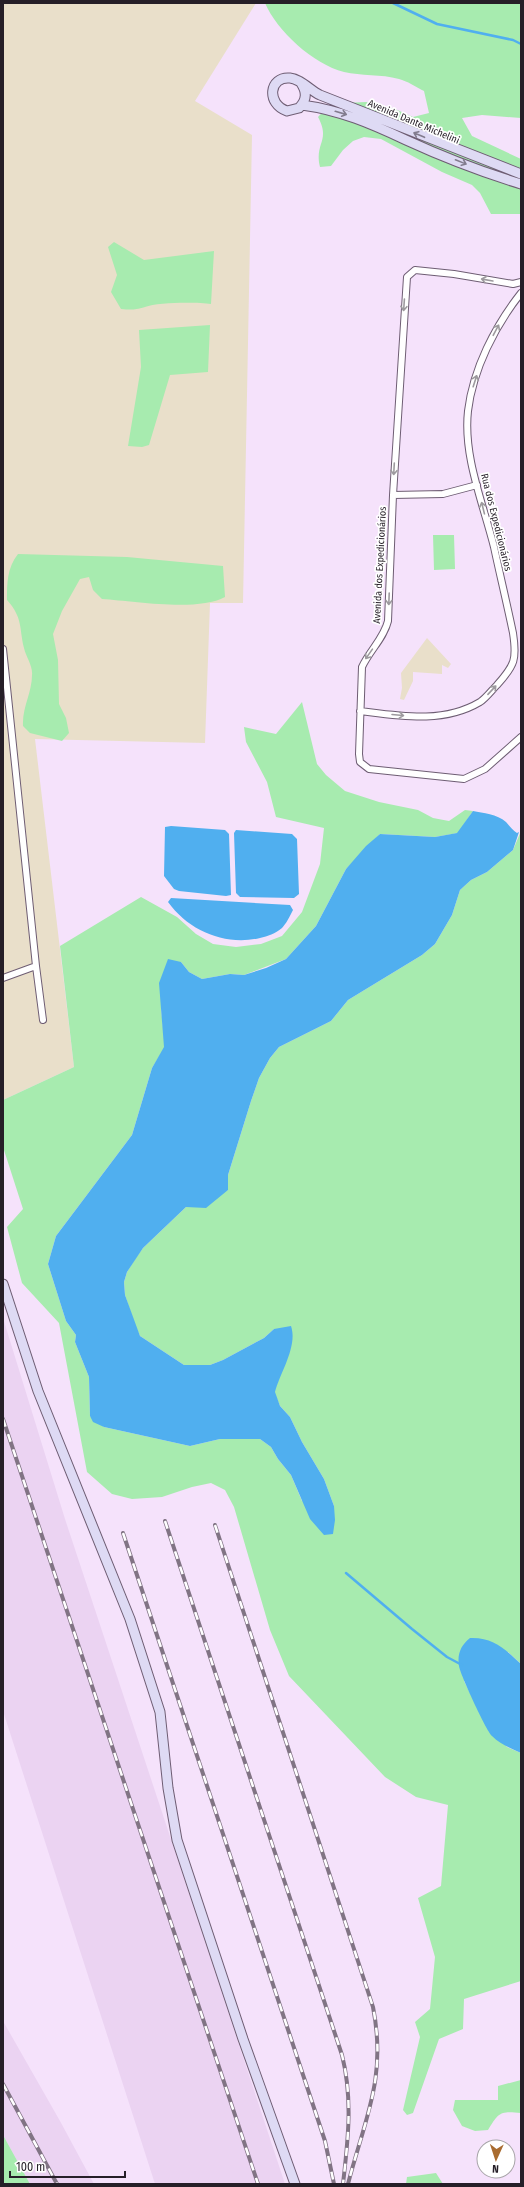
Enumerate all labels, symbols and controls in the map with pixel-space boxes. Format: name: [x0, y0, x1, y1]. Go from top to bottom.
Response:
street label: Avenida Dante Michelini: [366, 97, 461, 147]
one-way arrow: [334, 110, 347, 117]
one-way arrow: [414, 130, 426, 138]
one-way arrow: [454, 159, 466, 166]
one-way arrow: [481, 276, 494, 284]
one-way arrow: [401, 298, 408, 311]
one-way arrow: [493, 324, 501, 336]
one-way arrow: [472, 375, 479, 388]
one-way arrow: [391, 462, 398, 475]
street label: Rua dos Expedicionários: [478, 472, 514, 572]
one-way arrow: [479, 502, 486, 515]
street label: Avenida dos Expedicionários: [371, 506, 389, 624]
one-way arrow: [385, 592, 393, 605]
one-way arrow: [365, 649, 373, 660]
one-way arrow: [487, 685, 497, 695]
one-way arrow: [391, 712, 404, 719]
north arrow: [476, 2139, 516, 2179]
scale bar: [10, 2153, 125, 2179]
text: 100 m: [16, 2160, 45, 2174]
text: N: [492, 2162, 499, 2175]

